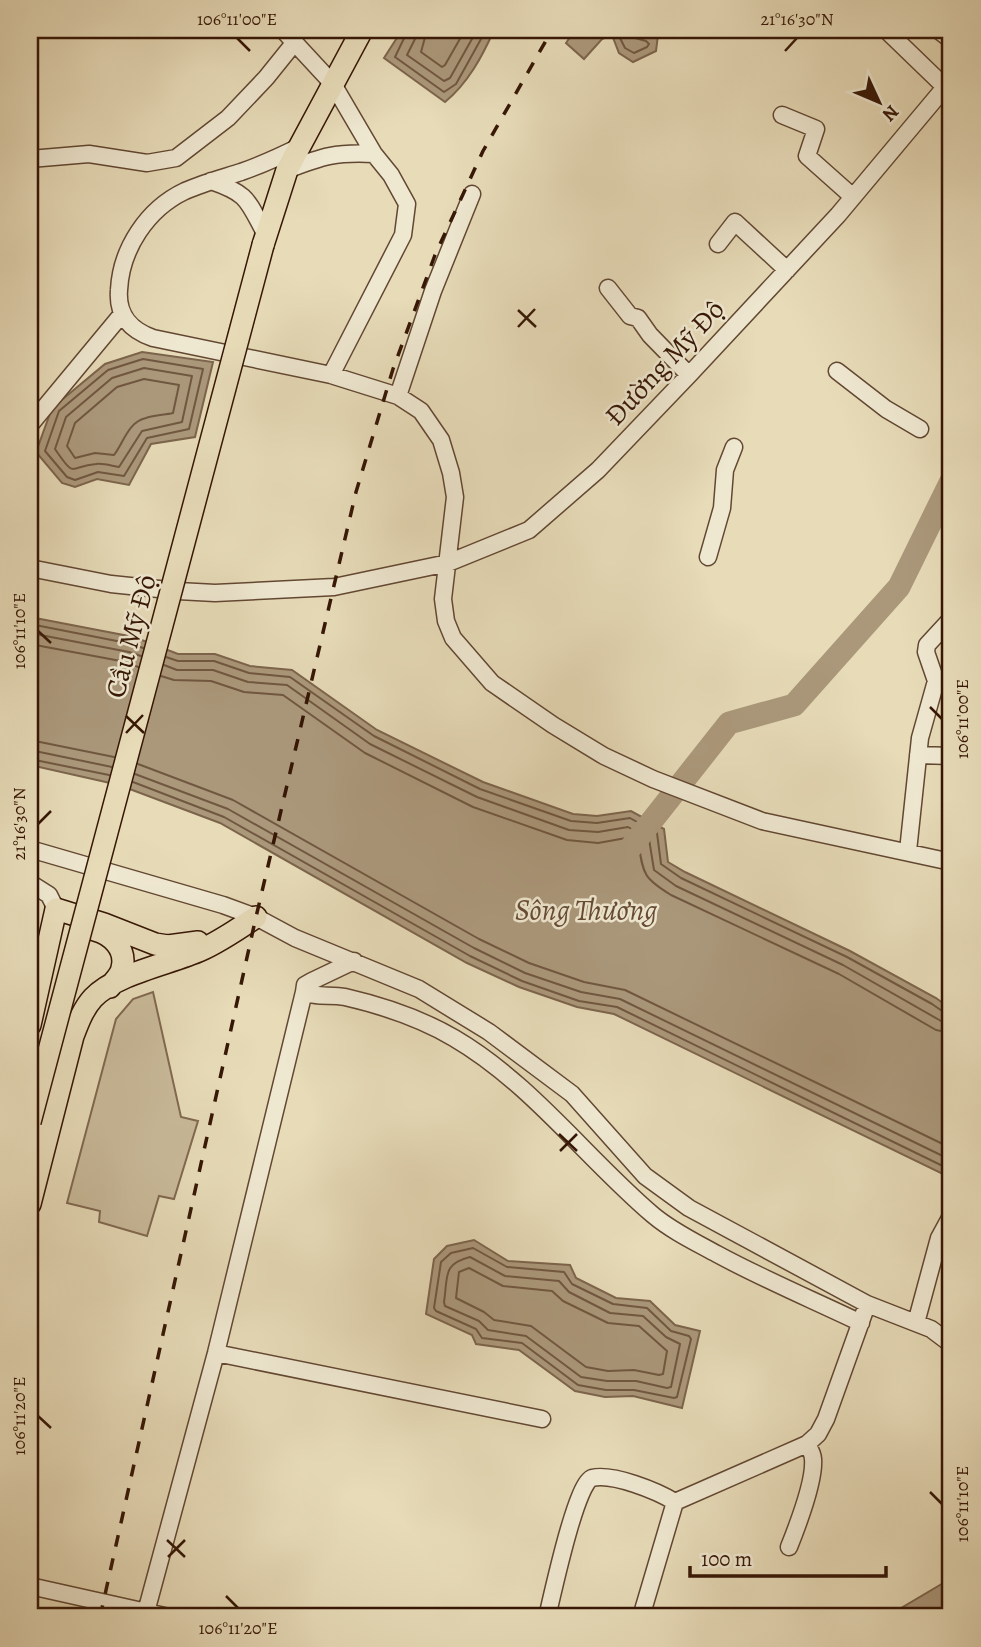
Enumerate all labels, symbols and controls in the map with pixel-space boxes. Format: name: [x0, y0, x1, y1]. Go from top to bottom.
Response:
text: 106°11'00"E: [197, 7, 277, 31]
text: 21°16'30"N: [760, 7, 834, 31]
north arrow: [844, 66, 914, 136]
text: N: [876, 99, 905, 127]
street label: Đường Mỹ Độ: [596, 291, 733, 434]
street label: Cầu Mỹ Độ: [96, 570, 166, 702]
text: 106°11'10"E: [7, 593, 31, 669]
text: 106°11'00"E: [950, 679, 974, 759]
text: 21°16'30"N: [7, 787, 31, 861]
water label: Sông Thương: [515, 890, 658, 930]
text: 106°11'20"E: [7, 1376, 31, 1456]
text: 106°11'10"E: [950, 1466, 974, 1542]
scale bar: [690, 1535, 886, 1579]
text: 100 m: [701, 1545, 752, 1573]
text: 106°11'20"E: [198, 1616, 278, 1640]

